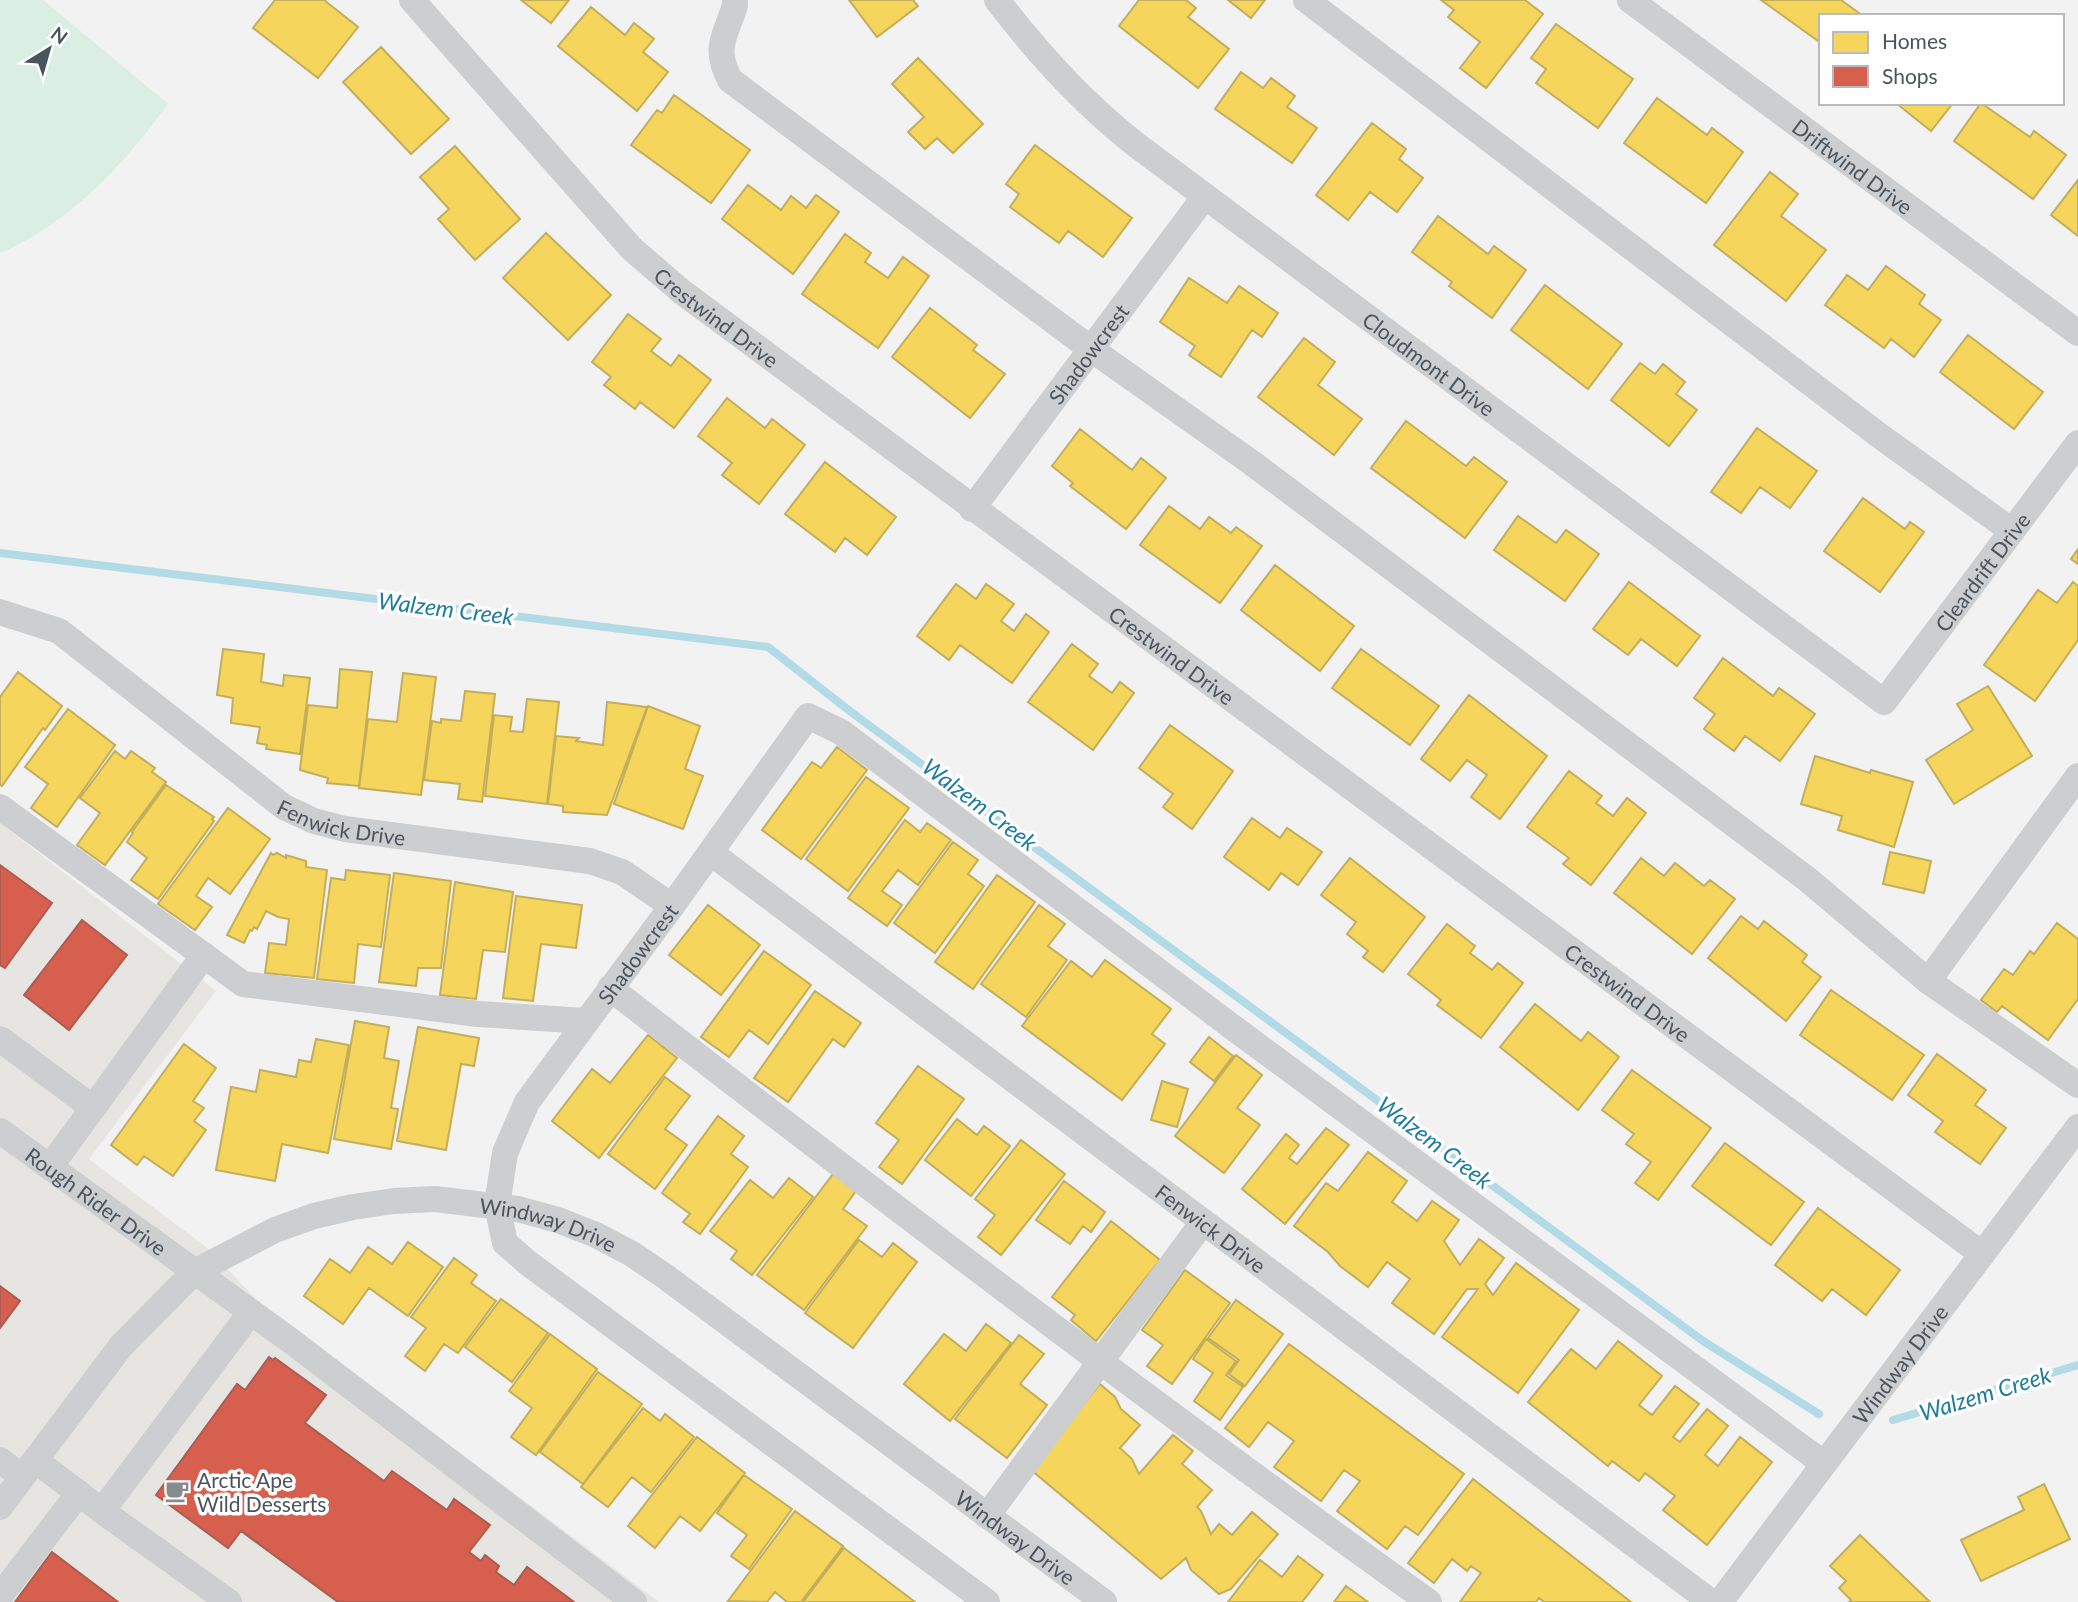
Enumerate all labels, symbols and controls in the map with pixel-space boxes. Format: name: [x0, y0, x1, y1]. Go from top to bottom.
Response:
north arrow: [14, 14, 84, 84]
legend: [1819, 14, 2064, 105]
text: N: [47, 21, 72, 49]
text: Homes: [1882, 28, 1947, 53]
text: Shops: [1882, 63, 1938, 88]
street label: Driftwind Drive: [1788, 113, 1918, 219]
street label: Crestwind Drive: [650, 262, 784, 372]
street label: Shadowcrest: [1043, 298, 1133, 408]
street label: Cloudmont Drive: [1358, 306, 1500, 421]
street label: Cleardrift Drive: [1929, 507, 2034, 636]
water label: Walzem Creek: [377, 586, 516, 630]
street label: Crestwind Drive: [1105, 600, 1240, 709]
water label: Walzem Creek: [917, 752, 1044, 857]
street label: Fenwick Drive: [274, 793, 407, 849]
street label: Shadowcrest: [592, 898, 682, 1008]
street label: Crestwind Drive: [1560, 938, 1695, 1046]
water label: Walzem Creek: [1372, 1090, 1499, 1195]
street label: Rough Rider Drive: [21, 1141, 172, 1260]
street label: Fenwick Drive: [1151, 1178, 1271, 1277]
street label: Windway Drive: [478, 1192, 621, 1256]
street label: Windway Drive: [1846, 1300, 1952, 1428]
water label: Walzem Creek: [1916, 1359, 2055, 1426]
place label: Arctic Ape Wild Desserts: [197, 1467, 326, 1516]
cafe icon: Arctic Ape Wild Desserts: [163, 1477, 191, 1505]
street label: Windway Drive: [951, 1484, 1081, 1589]

